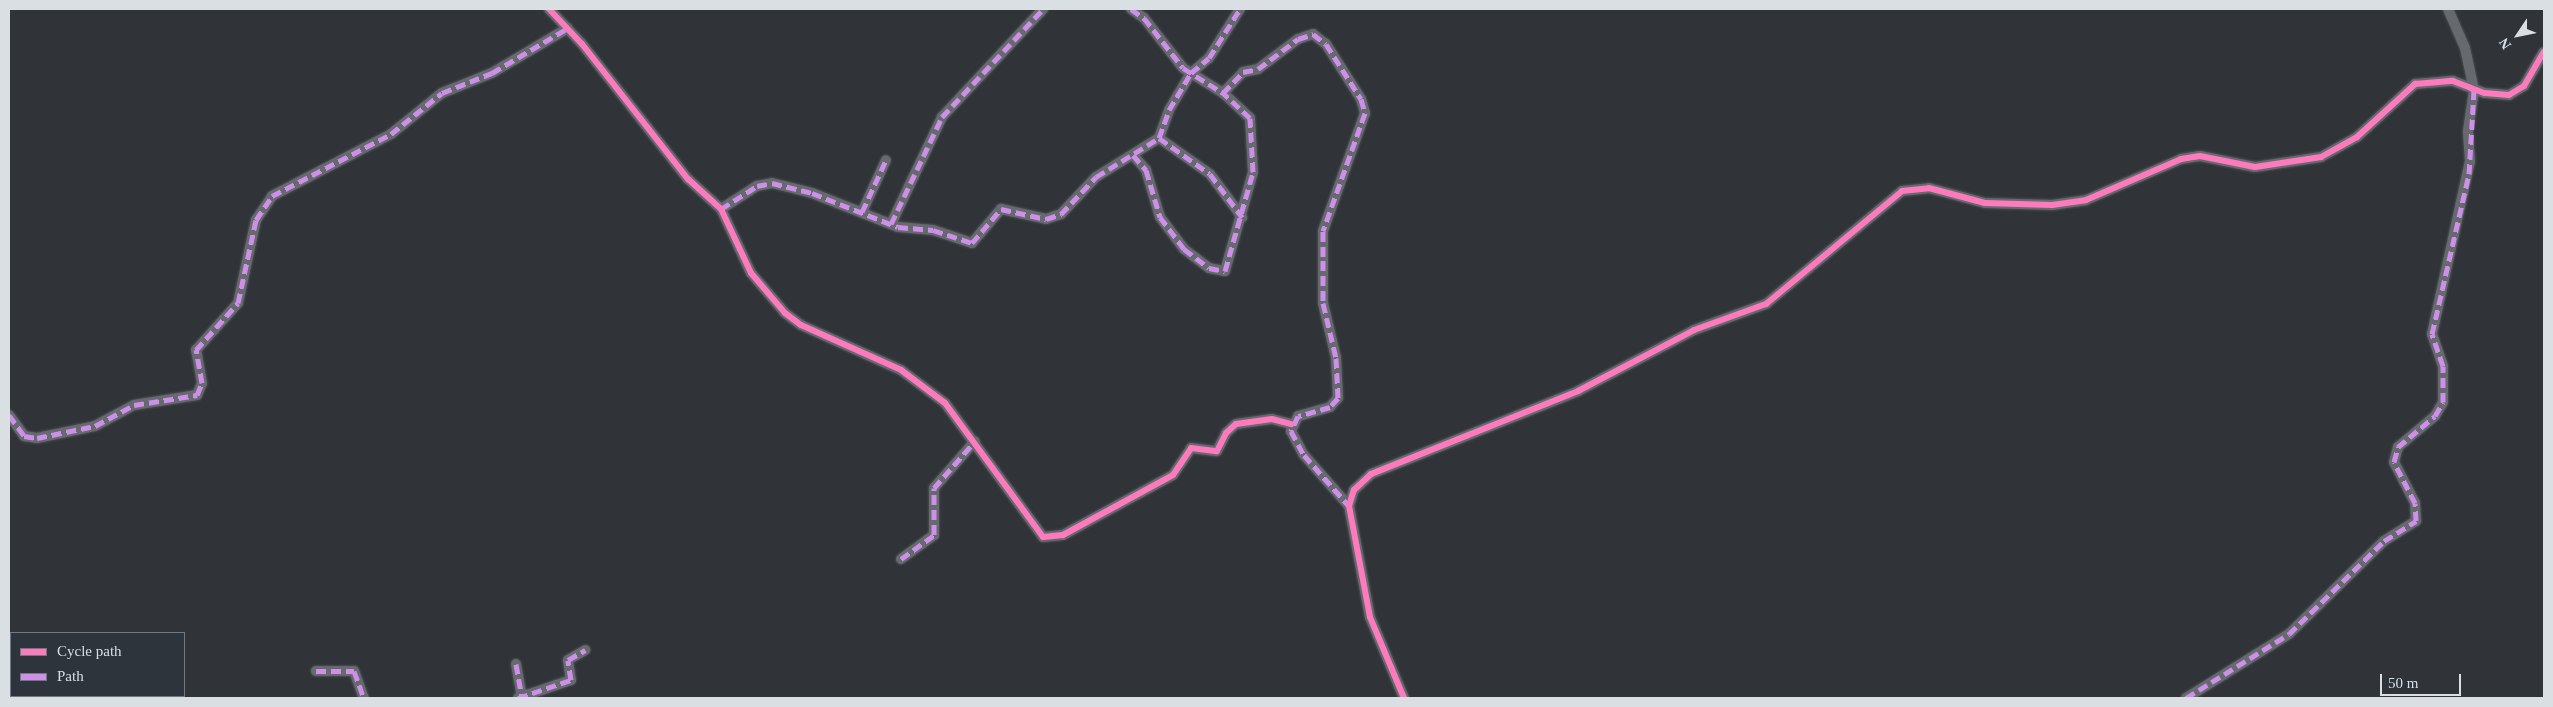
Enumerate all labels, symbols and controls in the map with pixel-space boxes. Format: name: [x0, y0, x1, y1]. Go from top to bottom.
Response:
north arrow: [2493, 10, 2543, 60]
text: N: [2496, 35, 2514, 52]
legend: [10, 632, 185, 697]
text: Cycle path: [57, 643, 122, 659]
scale bar: [2383, 664, 2464, 696]
text: Path: [57, 668, 84, 684]
text: 50 m: [2388, 675, 2418, 691]

